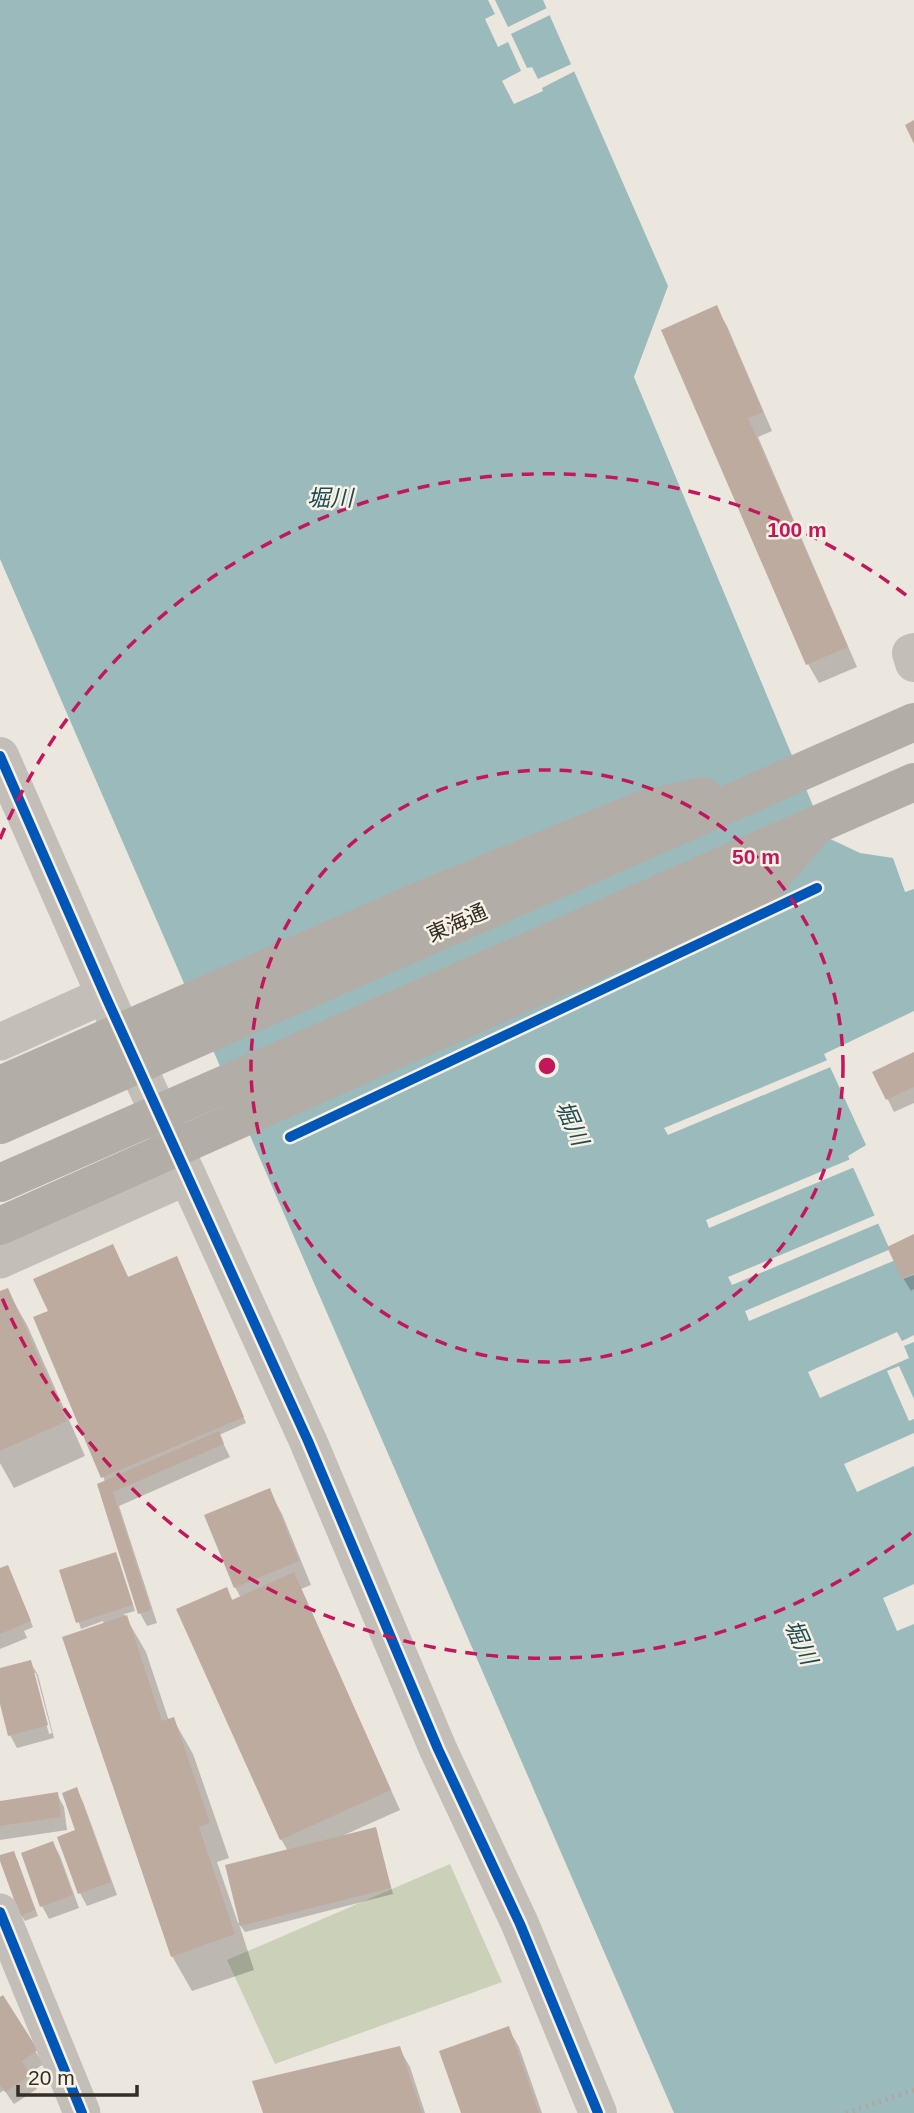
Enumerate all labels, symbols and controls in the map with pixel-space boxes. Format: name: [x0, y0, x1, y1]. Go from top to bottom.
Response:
water label: 堀川: [307, 485, 356, 511]
text: 100 m: [767, 518, 827, 541]
text: 50 m: [732, 845, 780, 868]
street label: 東海通: [423, 899, 490, 946]
centre of rings: [535, 1054, 559, 1078]
water label: 堀川: [551, 1097, 594, 1152]
water label: 堀川: [780, 1616, 823, 1671]
scale bar: [18, 2054, 136, 2098]
text: 20 m: [28, 2066, 75, 2089]

